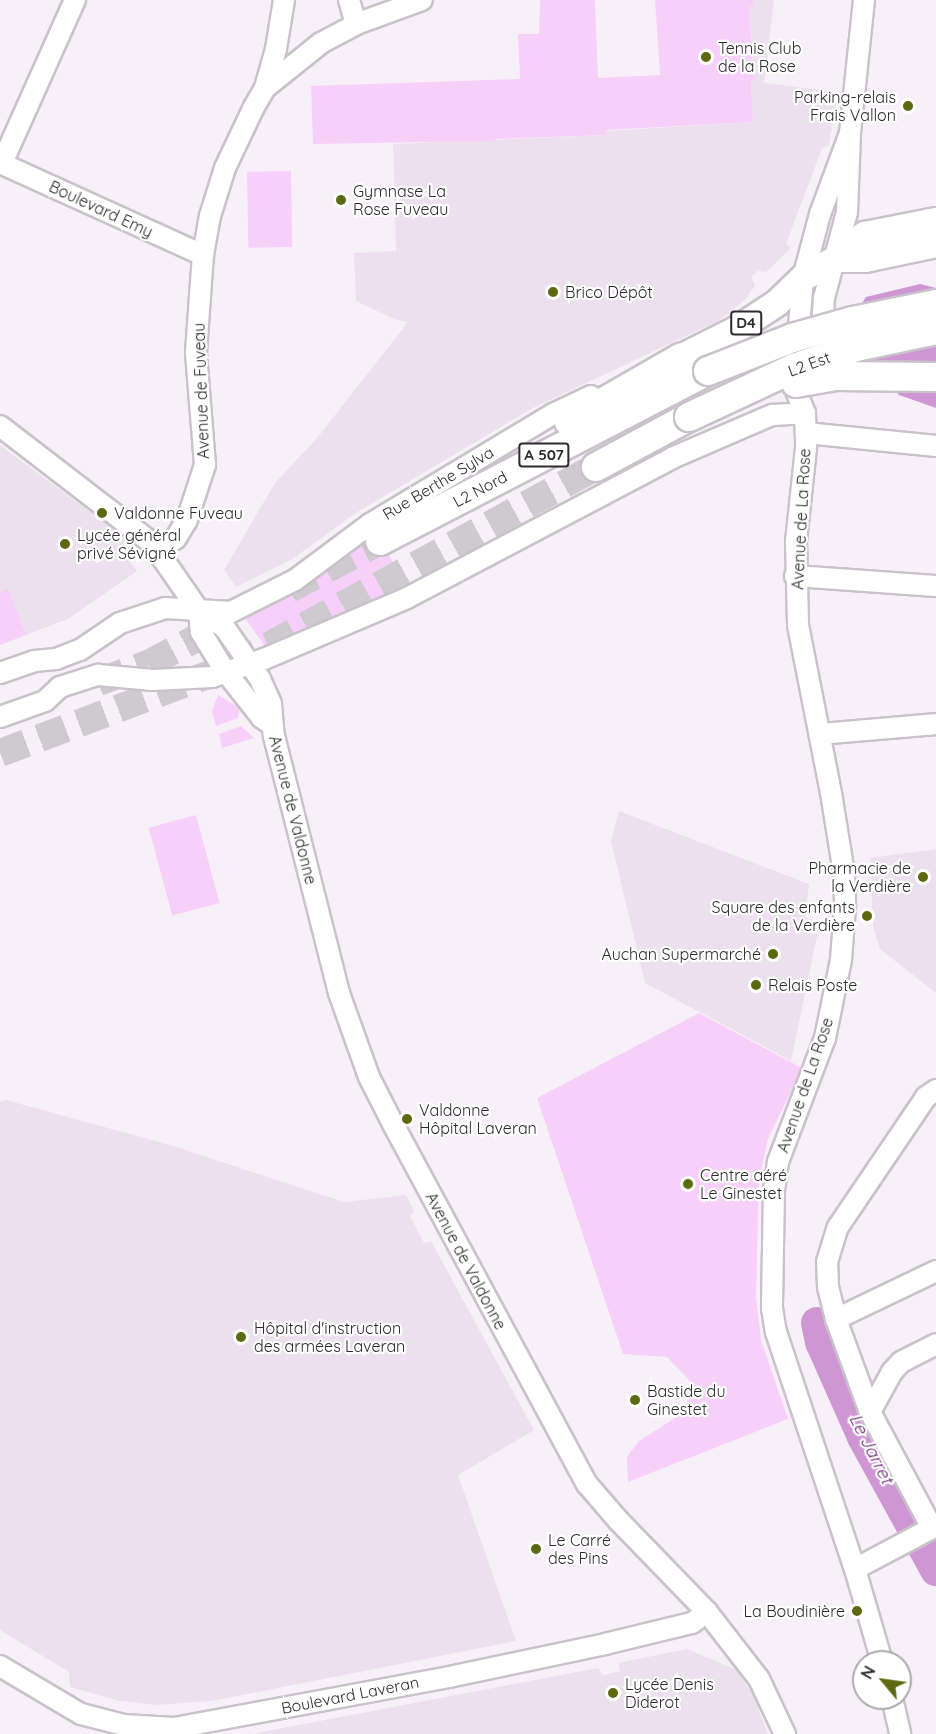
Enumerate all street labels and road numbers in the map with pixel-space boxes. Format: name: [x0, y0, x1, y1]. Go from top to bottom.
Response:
street label: Boulevard Emy: [46, 177, 156, 241]
road number: D4: [730, 311, 762, 335]
street label: Avenue de Fuveau: [189, 323, 213, 459]
street label: L2 Est: [785, 347, 833, 381]
street label: Rue Berthe Sylva: [379, 442, 497, 524]
road number: A 507: [517, 443, 571, 467]
street label: Avenue de La Rose: [788, 448, 814, 590]
street label: L2 Nord: [450, 467, 510, 511]
street label: Avenue de Valdonne: [265, 734, 321, 886]
street label: Avenue de La Rose: [773, 1015, 837, 1155]
street label: Avenue de Valdonne: [422, 1189, 510, 1333]
street label: Boulevard Laveran: [279, 1672, 421, 1718]

